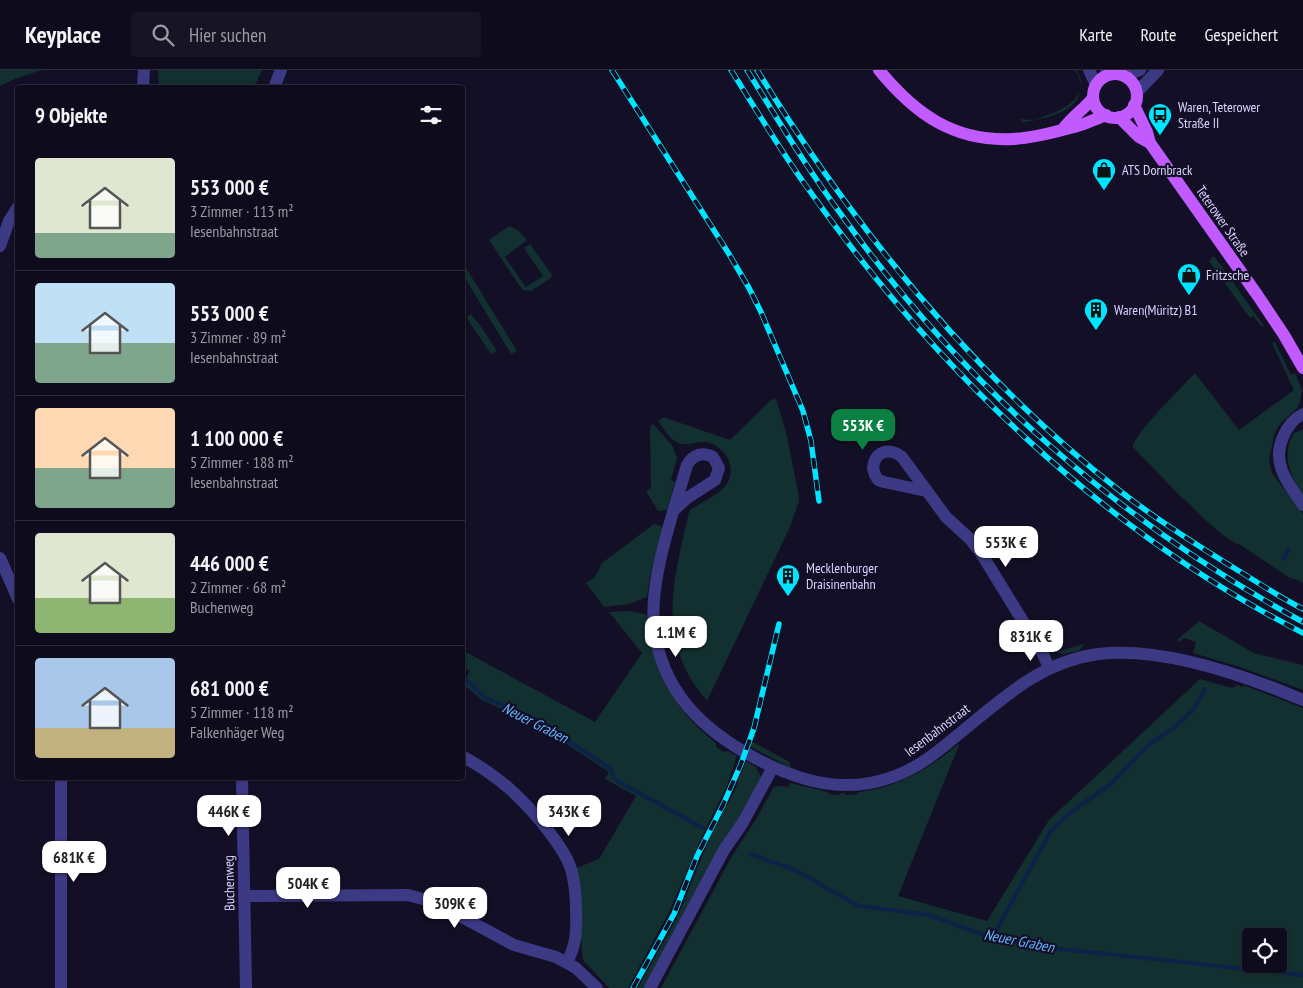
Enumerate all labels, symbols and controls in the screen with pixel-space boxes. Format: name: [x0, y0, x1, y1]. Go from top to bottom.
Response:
search box: [131, 12, 481, 57]
text: Keyplace: [25, 19, 101, 50]
icon: search: [149, 21, 177, 49]
text: Hier suchen: [189, 23, 266, 47]
text: Karte: [1079, 23, 1113, 46]
text: Route: [1141, 23, 1176, 46]
text: Gespeichert: [1204, 23, 1278, 46]
place label: Waren, Teterower Straße II: [1178, 98, 1260, 132]
icon: filters: [417, 101, 445, 129]
text: 9 Objekte: [35, 102, 107, 129]
bus stop icon: Waren, Teterower Straße II: [1147, 102, 1173, 136]
shop icon: ATS Dornbrack: [1091, 157, 1117, 191]
place label: ATS Dornbrack: [1122, 161, 1193, 179]
text: 553 000 €: [190, 174, 269, 201]
icon: home: [75, 178, 135, 238]
street label: Teterower Straße: [1192, 182, 1254, 260]
text: 3 Zimmer · 113 m²: [190, 201, 294, 221]
text: Iesenbahnstraat: [190, 221, 278, 241]
shop icon: Fritzsche: [1176, 262, 1202, 296]
place label: Fritzsche: [1206, 266, 1249, 284]
building icon: Waren(Müritz) B1: [1083, 297, 1109, 331]
text: 553 000 €: [190, 300, 269, 327]
place label: Waren(Müritz) B1: [1114, 301, 1197, 319]
icon: home: [75, 303, 135, 363]
text: 3 Zimmer · 89 m²: [190, 327, 286, 347]
text: Iesenbahnstraat: [190, 347, 278, 367]
pin: 553K €: [822, 408, 904, 451]
text: 553K €: [842, 415, 884, 435]
text: 1 100 000 €: [190, 425, 283, 452]
icon: home: [75, 428, 135, 488]
text: 5 Zimmer · 188 m²: [190, 452, 294, 472]
text: Iesenbahnstraat: [190, 472, 278, 492]
pin: 553K €: [965, 526, 1047, 568]
text: 553K €: [985, 532, 1027, 552]
text: 446 000 €: [190, 550, 269, 577]
icon: home: [75, 553, 135, 613]
place label: Mecklenburger Draisinenbahn: [806, 559, 878, 593]
building icon: Mecklenburger Draisinenbahn: [775, 563, 801, 597]
text: 2 Zimmer · 68 m²: [190, 577, 286, 597]
text: Buchenweg: [190, 597, 254, 617]
pin: 1.1M €: [635, 616, 717, 658]
pin: 831K €: [990, 620, 1072, 662]
text: 1.1M €: [656, 622, 696, 642]
text: 831K €: [1010, 626, 1052, 646]
text: 681 000 €: [190, 675, 269, 702]
icon: home: [75, 678, 135, 738]
water label: Neuer Graben: [499, 698, 572, 748]
street label: Iesenbahnstraat: [901, 700, 973, 760]
text: 5 Zimmer · 118 m²: [190, 702, 294, 722]
text: Falkenhäger Weg: [190, 722, 284, 742]
pin: 446K €: [188, 794, 270, 837]
pin: 343K €: [528, 794, 610, 837]
text: 446K €: [208, 801, 250, 821]
text: 343K €: [548, 801, 590, 821]
pin: 681K €: [33, 840, 115, 883]
text: 681K €: [53, 847, 95, 867]
street label: Buchenweg: [220, 855, 238, 911]
pin: 504K €: [267, 866, 349, 909]
text: 504K €: [287, 873, 329, 893]
pin: 309K €: [414, 886, 496, 929]
text: 309K €: [434, 893, 476, 913]
water label: Neuer Graben: [982, 924, 1057, 957]
map controls: [1242, 928, 1287, 973]
button: locate: [1242, 928, 1287, 973]

